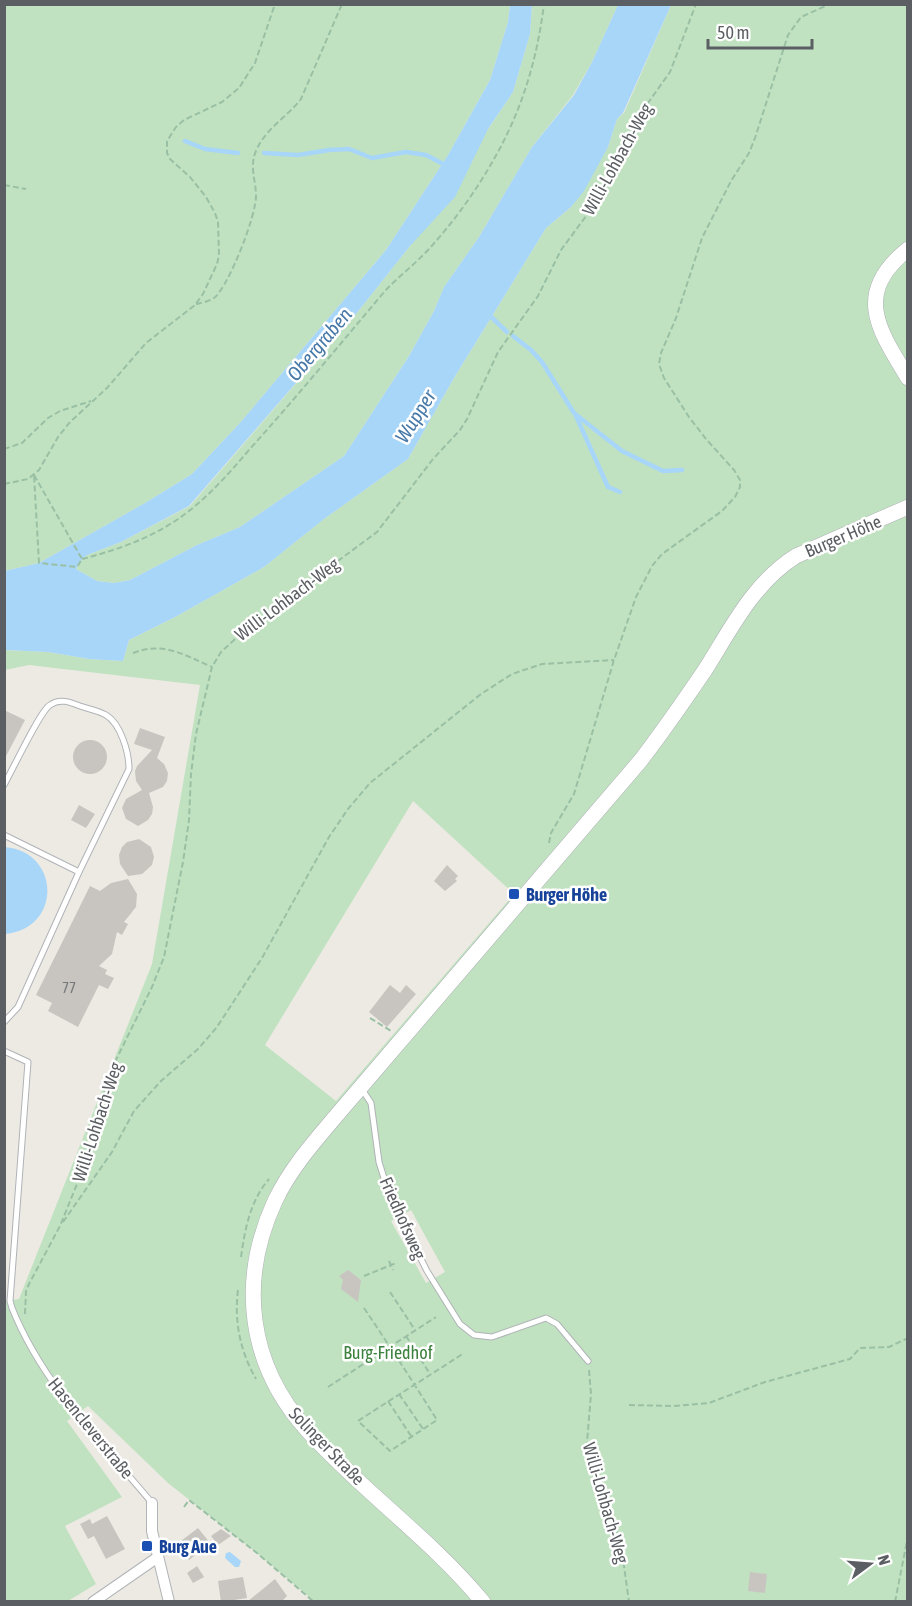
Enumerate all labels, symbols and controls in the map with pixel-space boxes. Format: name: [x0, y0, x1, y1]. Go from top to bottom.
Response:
scale bar: [708, 12, 812, 50]
text: 50 m: [717, 22, 749, 43]
street label: Willi-Lohbach-Weg: [578, 99, 657, 219]
water label: Obergraben: [282, 303, 356, 385]
water label: Wupper: [390, 384, 441, 447]
street label: Burger Höhe: [802, 510, 884, 562]
street label: Willi-Lohbach-Weg: [231, 553, 343, 645]
place label: Burger Höhe: [526, 884, 607, 905]
marker: Burger Höhe: [507, 887, 521, 901]
house number: 77: [62, 979, 76, 996]
street label: Willi-Lohbach-Weg: [68, 1059, 126, 1185]
street label: Friedhofsweg: [376, 1174, 431, 1263]
park label: Burg-Friedhof: [343, 1342, 433, 1363]
street label: Hasencleverstraße: [44, 1373, 138, 1483]
street label: Solinger Straße: [285, 1403, 369, 1489]
street label: Willi-Lohbach-Weg: [579, 1440, 633, 1566]
north arrow: [840, 1534, 900, 1594]
place label: Burg Aue: [159, 1536, 217, 1557]
marker: Burg Aue: [140, 1539, 154, 1553]
text: N: [874, 1553, 894, 1567]

